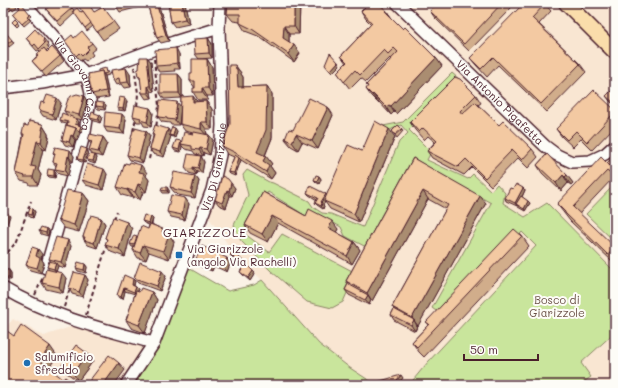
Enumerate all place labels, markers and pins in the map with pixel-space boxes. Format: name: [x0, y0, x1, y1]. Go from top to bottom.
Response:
place label: Via Giarizzole (angolo Via Rachelli): [187, 241, 296, 269]
marker: Via Giarizzole (angolo Via Rachelli): [174, 250, 184, 260]
place label: Salumificio Sfreddo: [35, 349, 93, 377]
marker: Salumificio Sfreddo: [22, 358, 32, 368]

